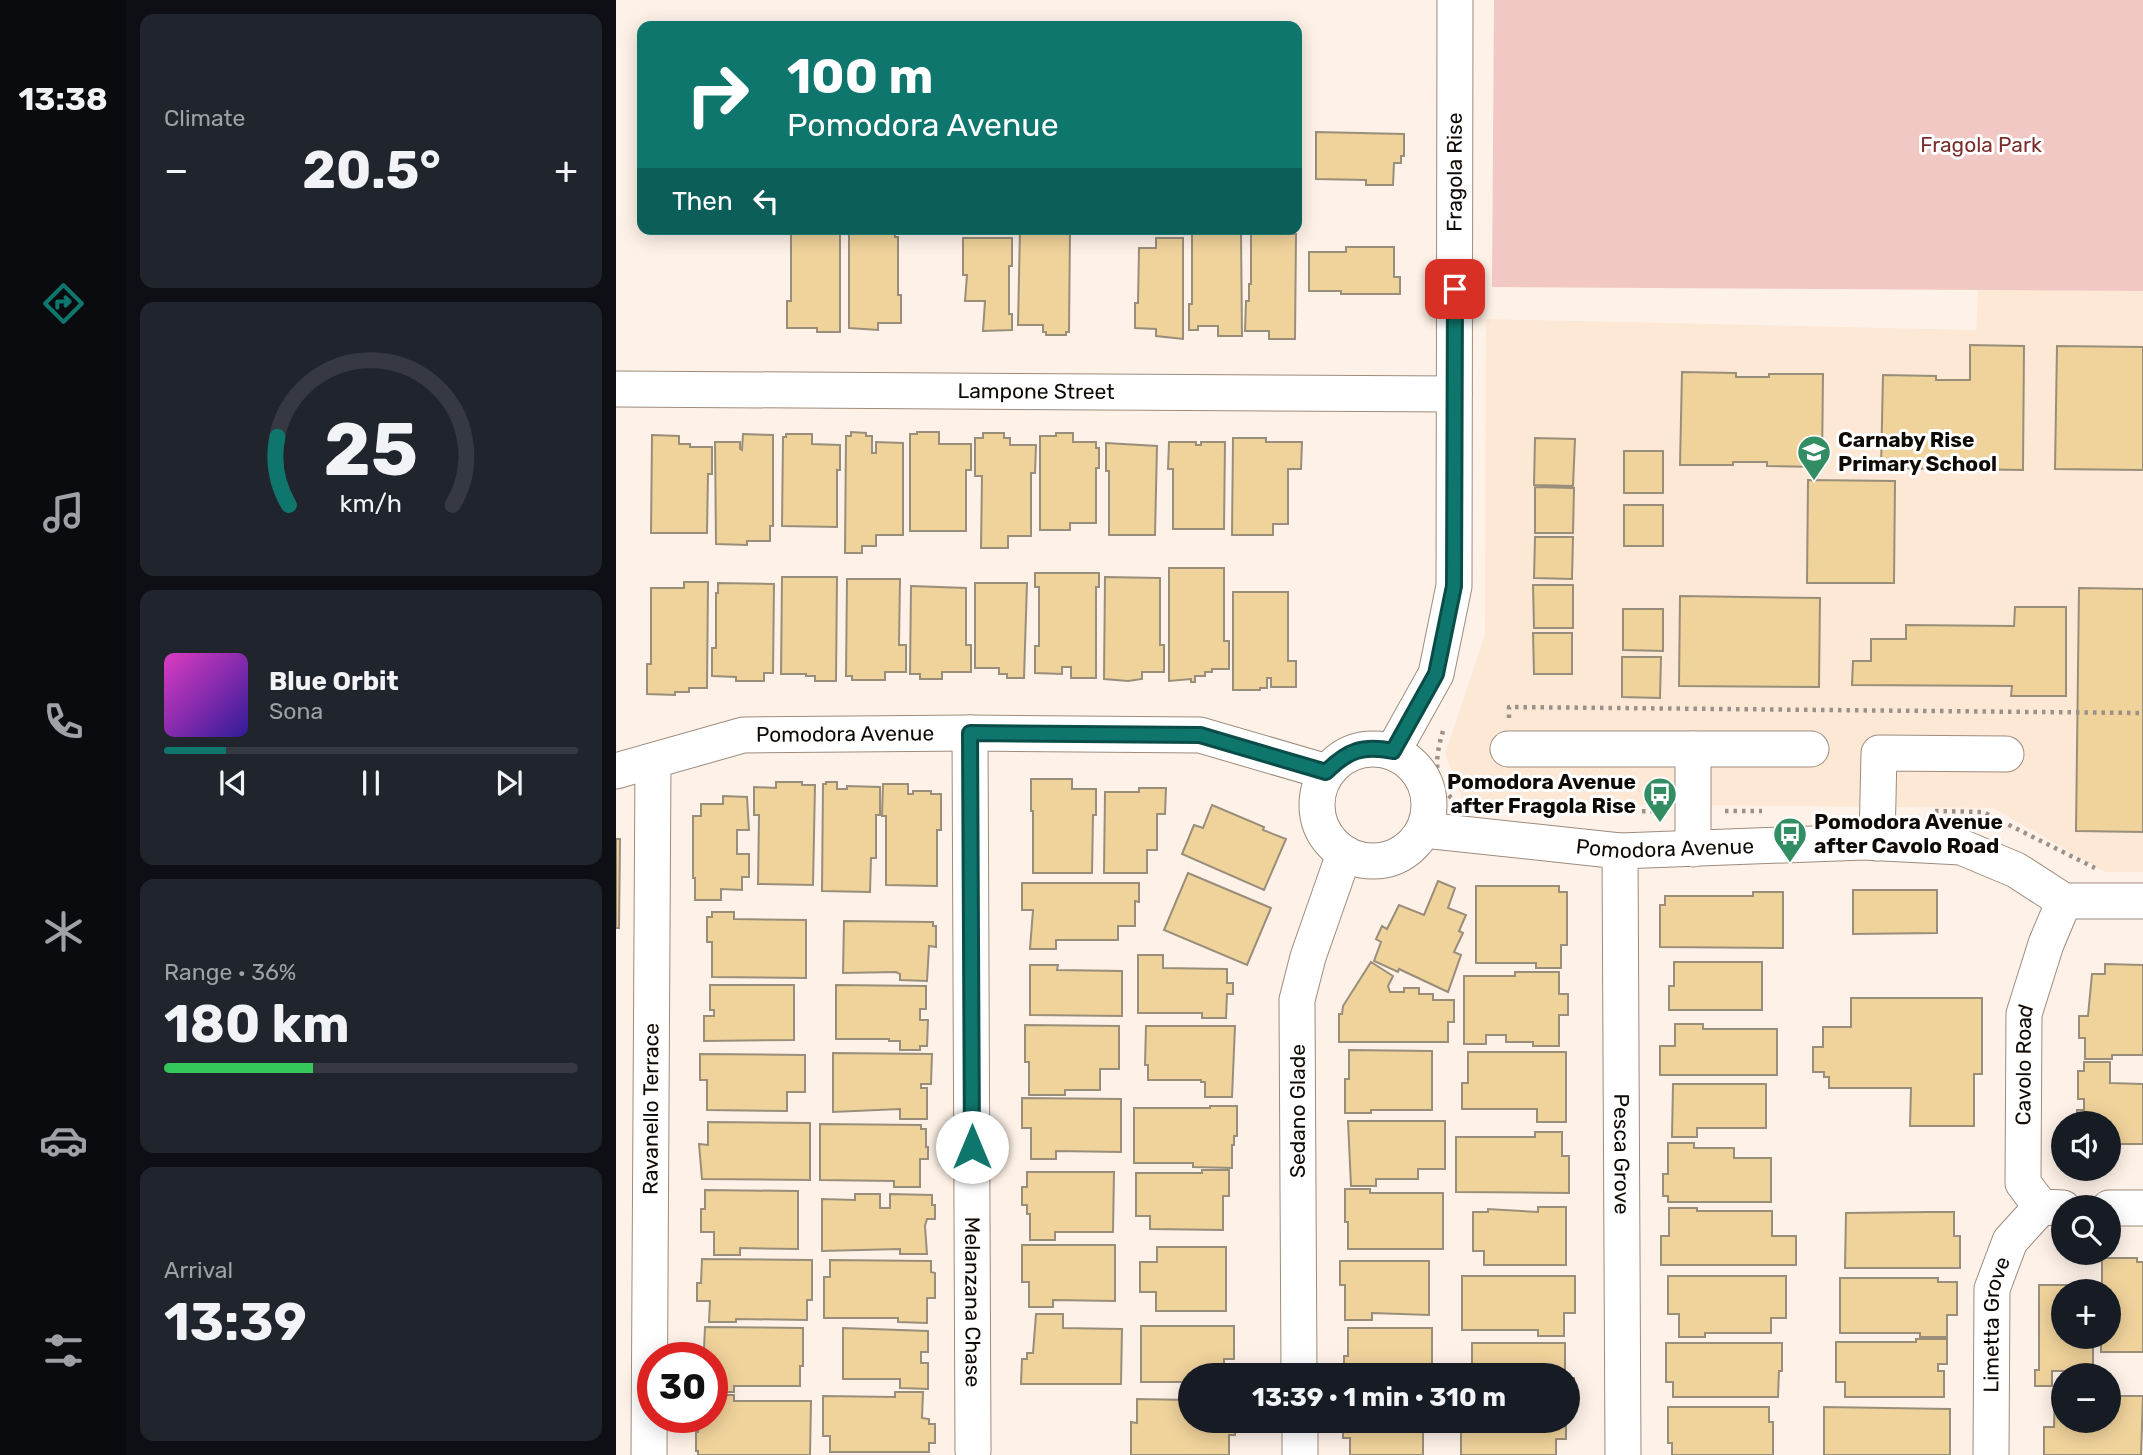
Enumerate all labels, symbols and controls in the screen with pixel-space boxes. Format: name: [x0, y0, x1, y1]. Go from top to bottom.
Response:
text: 100 m: [787, 47, 933, 105]
icon: right: [672, 49, 763, 140]
text: 13:38: [18, 80, 108, 118]
text: Climate: [164, 104, 245, 132]
text: Pomodora Avenue: [787, 106, 1059, 144]
street label: Fragola Rise: [1442, 112, 1467, 232]
park label: Fragola Park: [1920, 132, 2042, 157]
text: 20.5°: [302, 139, 441, 201]
text: −: [164, 147, 189, 193]
text: +: [554, 147, 578, 193]
icon: left: [747, 182, 785, 220]
text: Then: [672, 186, 733, 217]
pin: [1425, 259, 1485, 319]
icon: arrive: [1436, 270, 1474, 308]
icon: directions: [39, 279, 88, 328]
street label: Lampone Street: [957, 378, 1115, 404]
text: 25: [324, 408, 418, 494]
place label: Carnaby Rise Primary School: [1838, 427, 1997, 476]
school or university icon: Carnaby Rise Primary School: [1795, 433, 1833, 482]
icon: music: [39, 488, 88, 537]
text: km/h: [340, 489, 402, 518]
text: Blue Orbit: [269, 666, 399, 697]
icon: phone: [39, 697, 88, 746]
text: Sona: [269, 697, 323, 725]
street label: Pomodora Avenue: [756, 720, 934, 747]
icon: previous: [214, 764, 252, 802]
icon: pause: [352, 764, 390, 802]
icon: next: [490, 764, 528, 802]
place label: Pomodora Avenue after Fragola Rise: [1447, 769, 1636, 818]
bus stop icon: Pomodora Avenue after Fragola Rise: [1641, 775, 1679, 824]
place label: Pomodora Avenue after Cavolo Road: [1814, 809, 2003, 858]
bus stop icon: Pomodora Avenue after Cavolo Road: [1771, 815, 1809, 864]
street label: Pomodora Avenue: [1575, 833, 1754, 863]
icon: climate: [39, 907, 88, 956]
text: Range · 36%: [164, 958, 296, 986]
text: 180 km: [164, 993, 350, 1055]
street label: Cavolo Road: [2010, 1001, 2038, 1126]
street label: Ravanello Terrace: [637, 1023, 663, 1195]
street label: Sedano Glade: [1285, 1044, 1310, 1178]
street label: Pesca Grove: [1609, 1093, 1635, 1215]
position arrow: [935, 1110, 1009, 1184]
map controls: [2051, 1111, 2121, 1433]
button: sound: [2051, 1111, 2121, 1181]
icon: car: [39, 1116, 88, 1165]
button: search: [2051, 1195, 2121, 1265]
street label: Melanzana Chase: [960, 1217, 986, 1387]
street label: Limetta Grove: [1978, 1253, 2015, 1393]
text: Arrival: [164, 1256, 233, 1284]
button: +: [2051, 1279, 2121, 1349]
text: 13:39: [164, 1291, 307, 1353]
icon: filters: [39, 1326, 88, 1375]
speed limit sign: 30: [637, 1342, 728, 1433]
button: −: [2051, 1363, 2121, 1433]
text: 13:39 · 1 min · 310 m: [1252, 1382, 1506, 1413]

